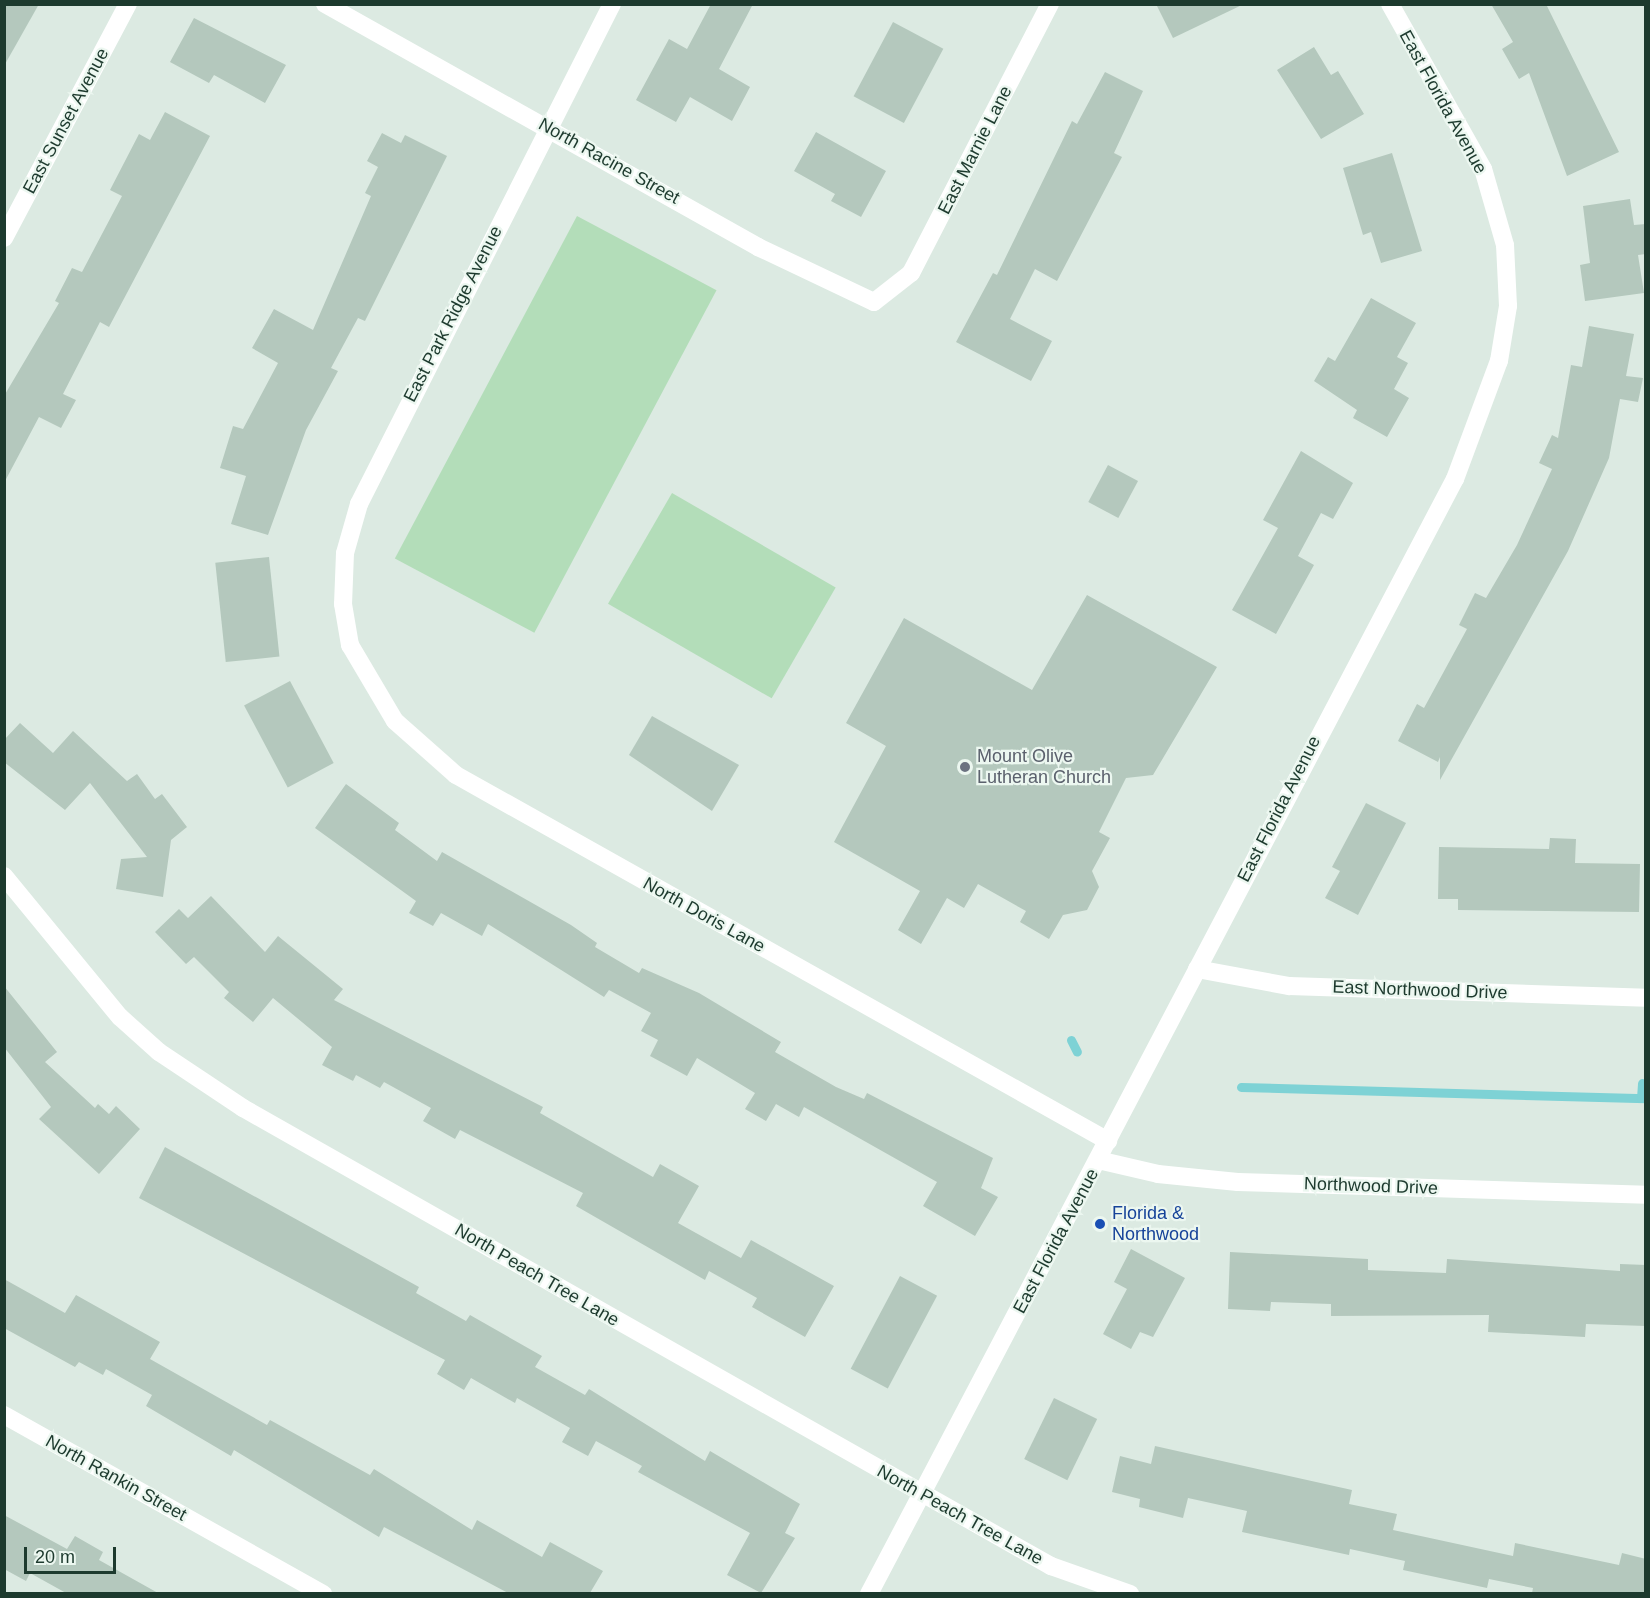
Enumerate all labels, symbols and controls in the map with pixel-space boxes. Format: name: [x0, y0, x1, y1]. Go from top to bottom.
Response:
street label: East Florida Avenue: [1394, 26, 1492, 178]
street label: East Sunset Avenue: [18, 44, 114, 198]
street label: East Marnie Lane: [933, 82, 1017, 218]
street label: North Racine Street: [535, 113, 683, 209]
street label: East Park Ridge Avenue: [399, 222, 507, 406]
street label: East Florida Avenue: [1233, 732, 1325, 886]
place label: Mount Olive Lutheran Church: [977, 746, 1111, 789]
marker: Mount Olive Lutheran Church: [958, 760, 972, 774]
street label: North Doris Lane: [639, 873, 769, 957]
street label: East Northwood Drive: [1332, 976, 1508, 1004]
street label: East Florida Avenue: [1008, 1165, 1104, 1317]
street label: Northwood Drive: [1304, 1173, 1438, 1199]
place label: Florida & Northwood: [1112, 1203, 1199, 1246]
marker: Florida & Northwood: [1093, 1217, 1107, 1231]
street label: North Peach Tree Lane: [451, 1219, 623, 1331]
street label: North Rankin Street: [42, 1430, 190, 1526]
street label: North Peach Tree Lane: [873, 1460, 1047, 1570]
scale bar: [27, 1535, 118, 1573]
text: 20 m: [35, 1547, 75, 1567]

